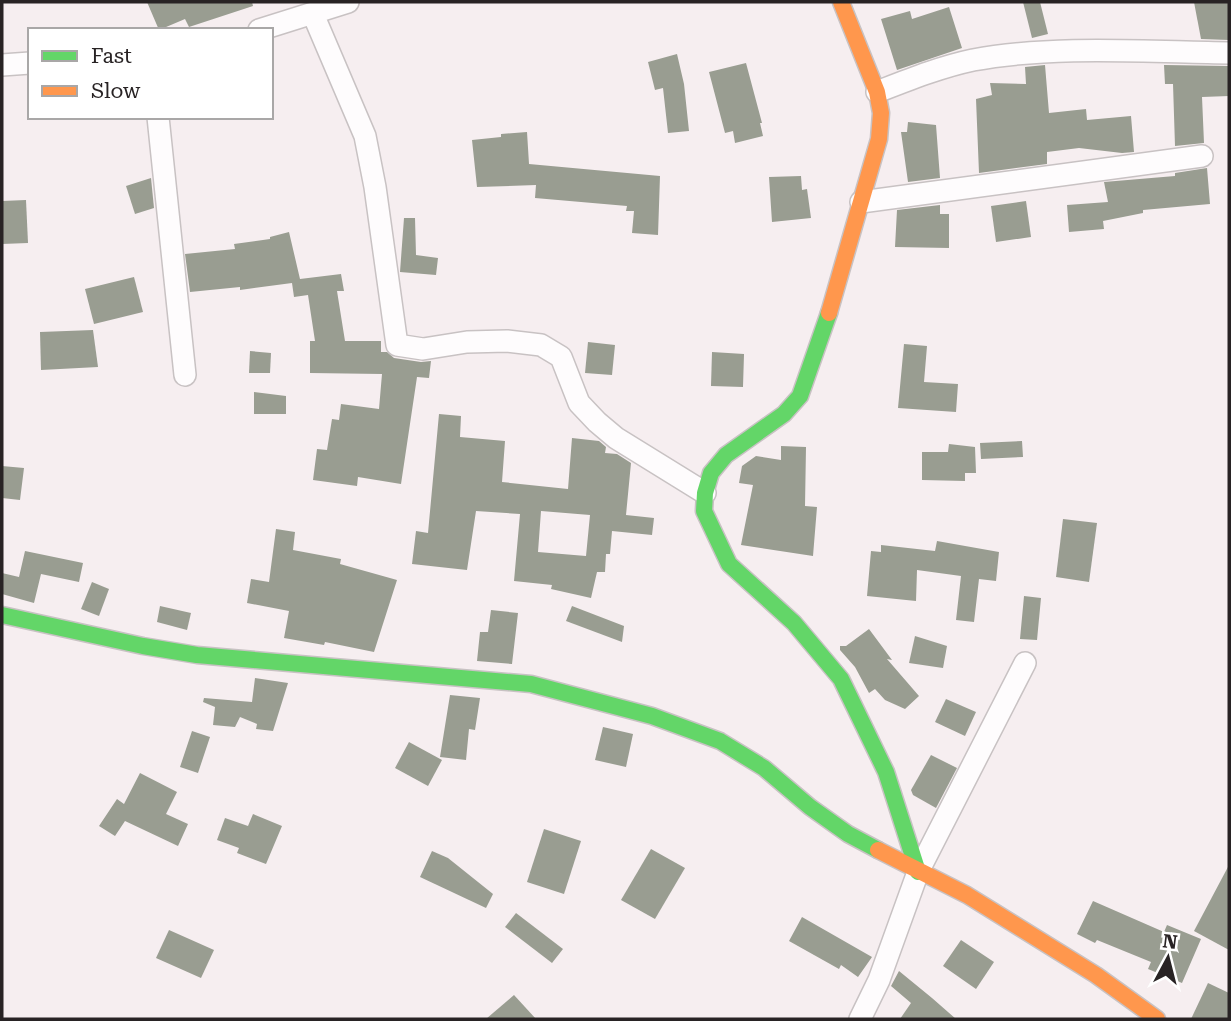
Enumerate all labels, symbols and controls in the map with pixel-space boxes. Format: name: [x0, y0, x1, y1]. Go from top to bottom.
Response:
legend: [28, 28, 273, 119]
text: Fast: [91, 44, 132, 68]
text: Slow: [91, 79, 141, 103]
north arrow: [1133, 923, 1203, 993]
text: N: [1161, 929, 1179, 954]

